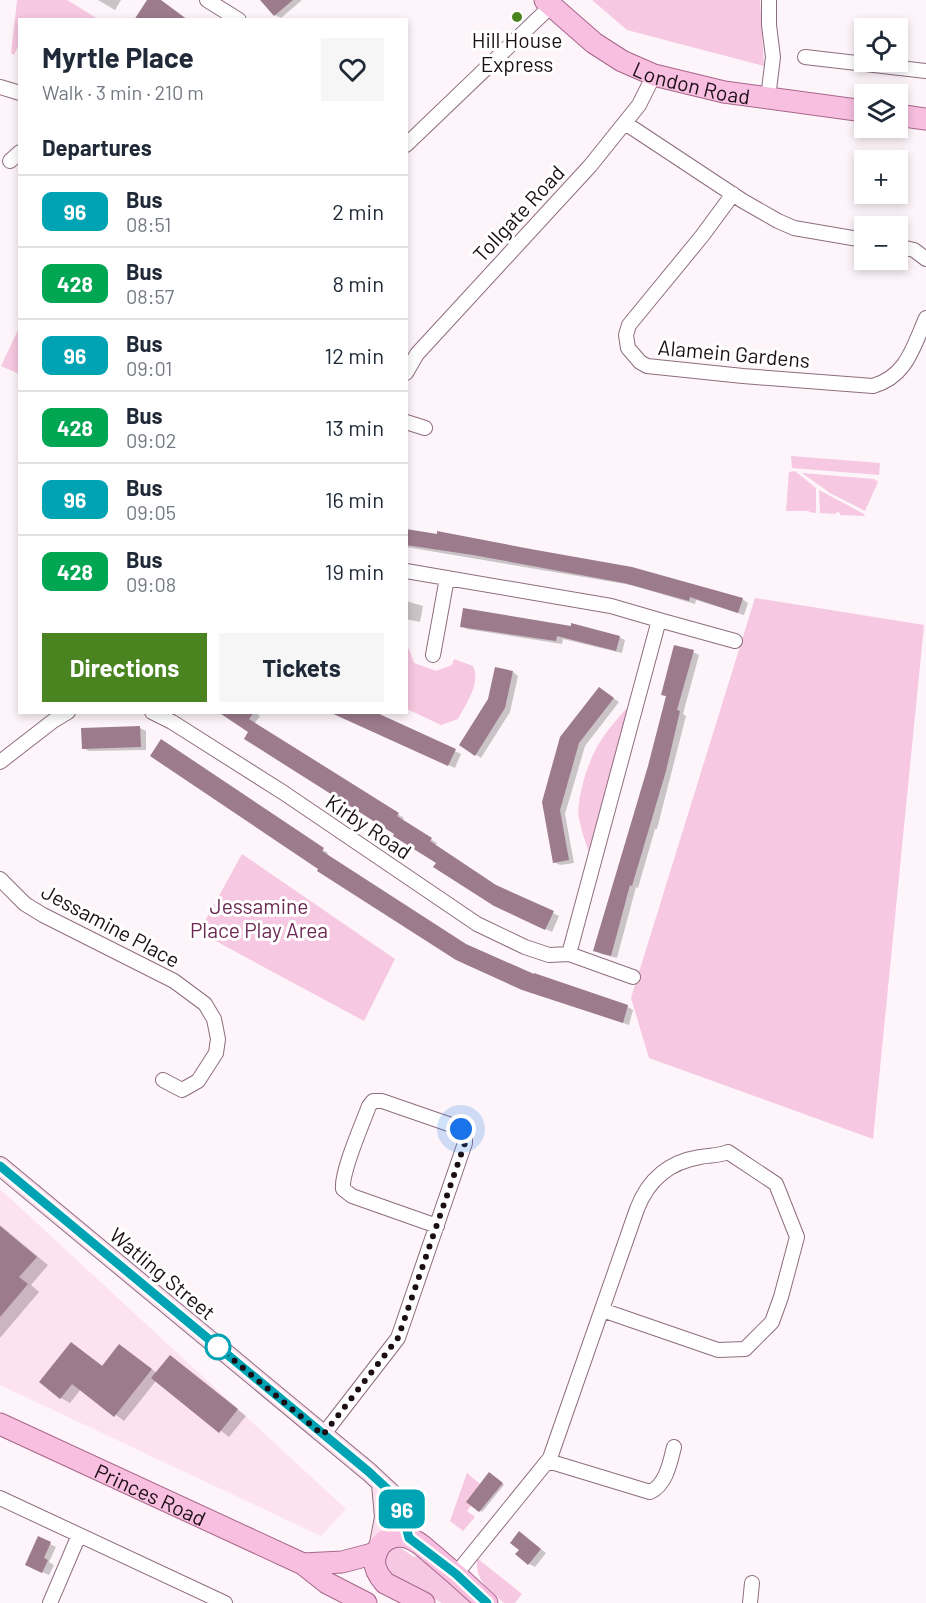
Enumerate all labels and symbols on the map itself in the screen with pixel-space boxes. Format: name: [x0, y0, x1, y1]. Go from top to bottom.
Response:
marker: Hill House Express: [510, 10, 524, 24]
place label: Hill House Express: [472, 27, 562, 76]
street label: London Road: [630, 55, 752, 108]
street label: Tollgate Road: [467, 160, 569, 266]
street label: Alamein Gardens: [657, 334, 811, 372]
street label: Kirby Road: [322, 788, 416, 864]
street label: Jessamine Place: [38, 878, 184, 972]
park label: Jessamine Place Play Area: [190, 893, 328, 942]
your location: [446, 1114, 476, 1144]
street label: Watling Street: [105, 1222, 221, 1324]
unlabelled marker: [205, 1334, 231, 1360]
street label: Princes Road: [91, 1457, 210, 1530]
line badge: 96: [375, 1490, 429, 1528]

